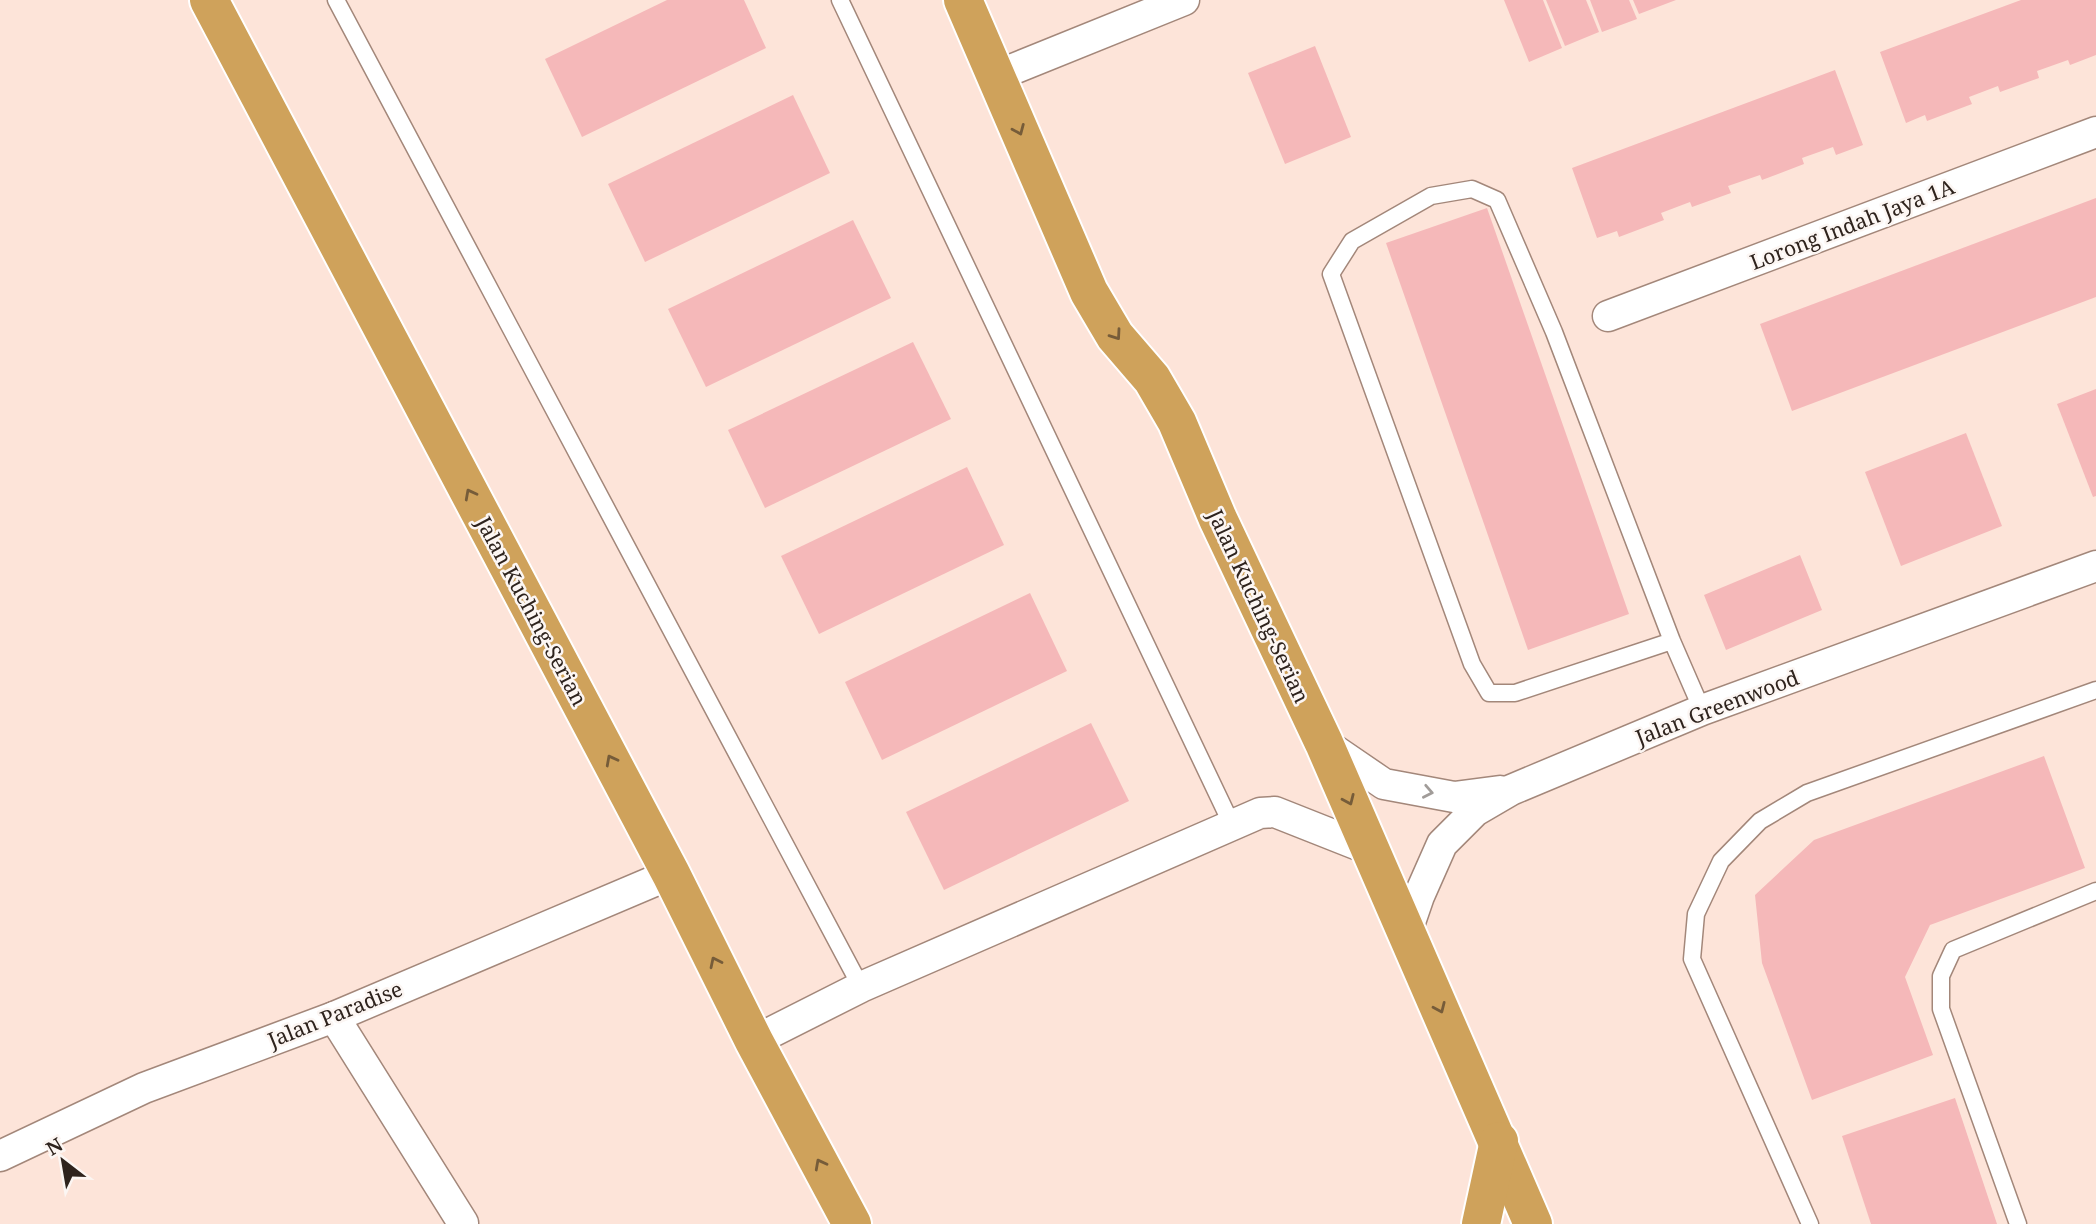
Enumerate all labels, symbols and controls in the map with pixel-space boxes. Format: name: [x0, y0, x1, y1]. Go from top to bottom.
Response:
one-way arrow: [1011, 123, 1025, 136]
street label: Lorong Indah Jaya 1A: [1746, 172, 1958, 276]
one-way arrow: [1108, 328, 1120, 340]
one-way arrow: [465, 489, 479, 501]
street label: Jalan Kuching-Serian: [1201, 504, 1316, 707]
street label: Jalan Kuching-Serian: [470, 511, 594, 711]
street label: Jalan Greenwood: [1630, 663, 1803, 751]
one-way arrow: [606, 755, 619, 767]
one-way arrow: [1422, 784, 1434, 799]
one-way arrow: [1341, 793, 1355, 805]
one-way arrow: [709, 957, 723, 969]
street label: Jalan Paradise: [263, 974, 406, 1054]
one-way arrow: [1432, 1002, 1446, 1014]
north arrow: [28, 1126, 98, 1196]
text: N: [41, 1131, 67, 1161]
one-way arrow: [815, 1159, 828, 1171]

